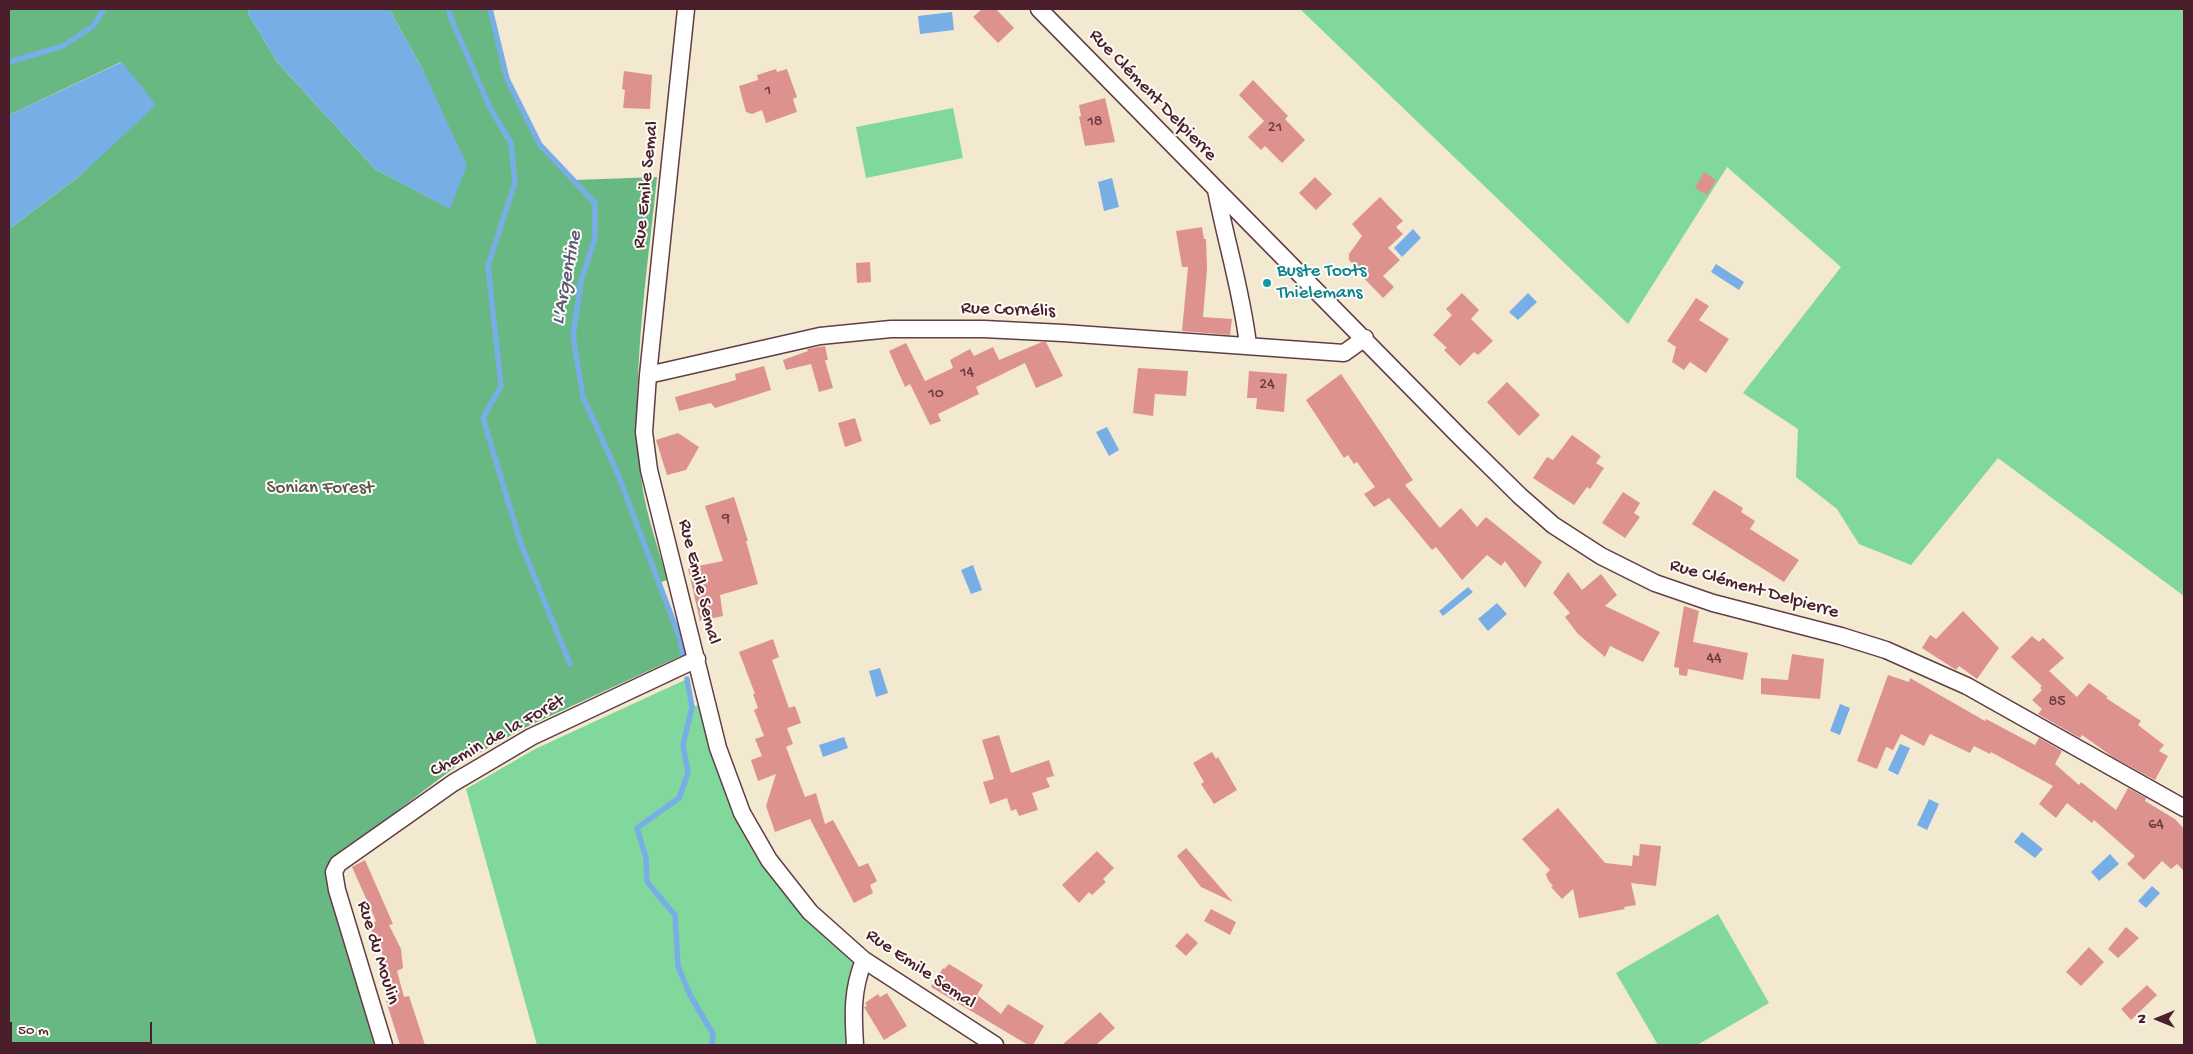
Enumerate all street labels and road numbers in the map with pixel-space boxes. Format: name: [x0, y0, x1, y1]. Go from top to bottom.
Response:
street label: Rue Clément Delpierre: [1083, 25, 1221, 167]
street label: Rue Emile Semal: [629, 120, 665, 250]
street label: Rue Cornélis: [961, 298, 1055, 324]
street label: Rue Emile Semal: [671, 517, 725, 647]
street label: Rue Clément Delpierre: [1667, 555, 1841, 625]
street label: Chemin de la Forêt: [427, 691, 569, 783]
street label: Rue du Moulin: [350, 898, 404, 1008]
street label: Rue Emile Semal: [861, 925, 979, 1015]

